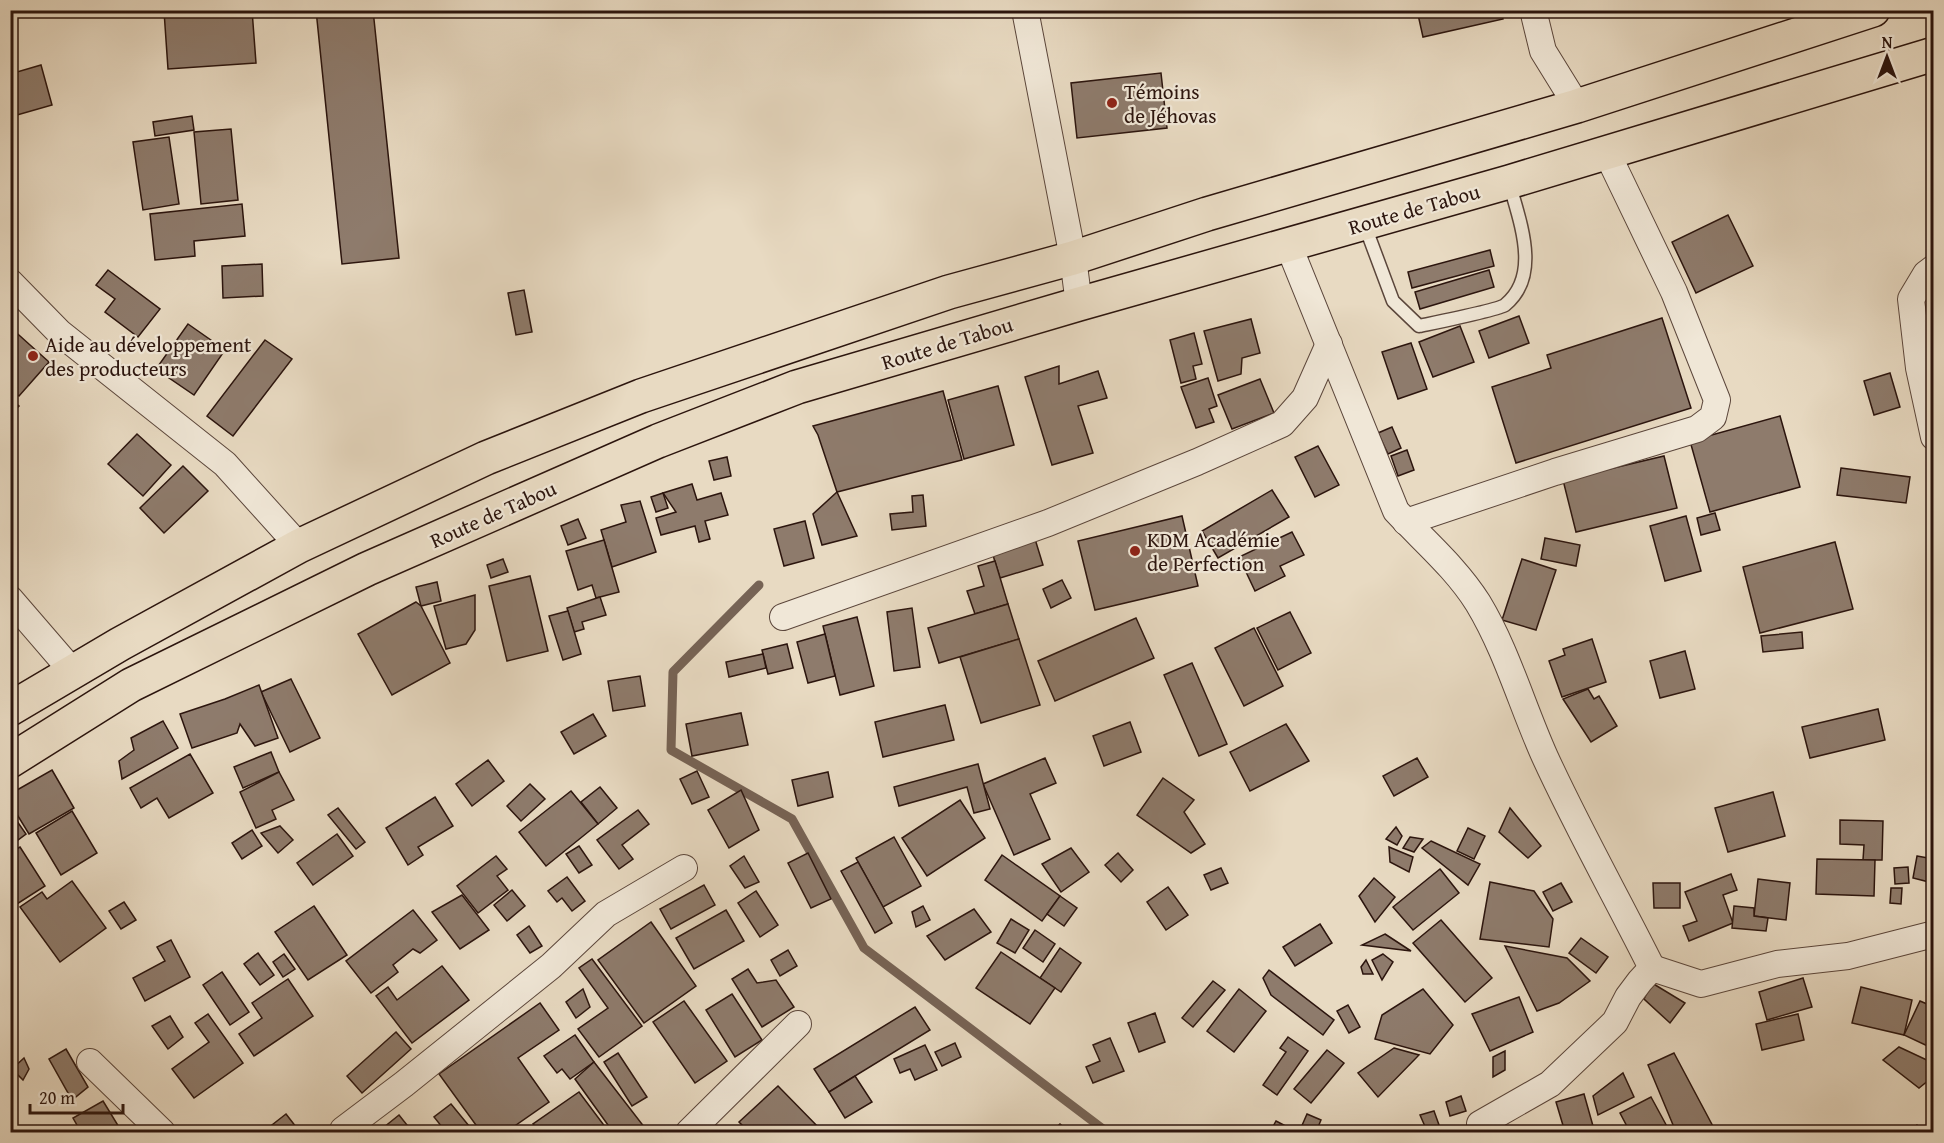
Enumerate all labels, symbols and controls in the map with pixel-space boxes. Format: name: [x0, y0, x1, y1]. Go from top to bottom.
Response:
north arrow: [1857, 27, 1917, 87]
text: N: [1882, 30, 1893, 54]
place label: Témoins de Jéhovas: [1124, 76, 1217, 131]
marker: Témoins de Jéhovas: [1105, 96, 1119, 110]
street label: Route de Tabou: [1345, 175, 1484, 243]
street label: Route de Tabou: [878, 308, 1017, 378]
place label: Aide au développement des producteurs: [45, 329, 252, 384]
marker: Aide au développement des producteurs: [26, 349, 40, 363]
street label: Route de Tabou: [425, 472, 562, 556]
place label: KDM Académie de Perfection: [1147, 524, 1280, 579]
marker: KDM Académie de Perfection: [1128, 544, 1142, 558]
scale bar: [30, 1077, 123, 1115]
text: 20 m: [39, 1084, 75, 1111]

